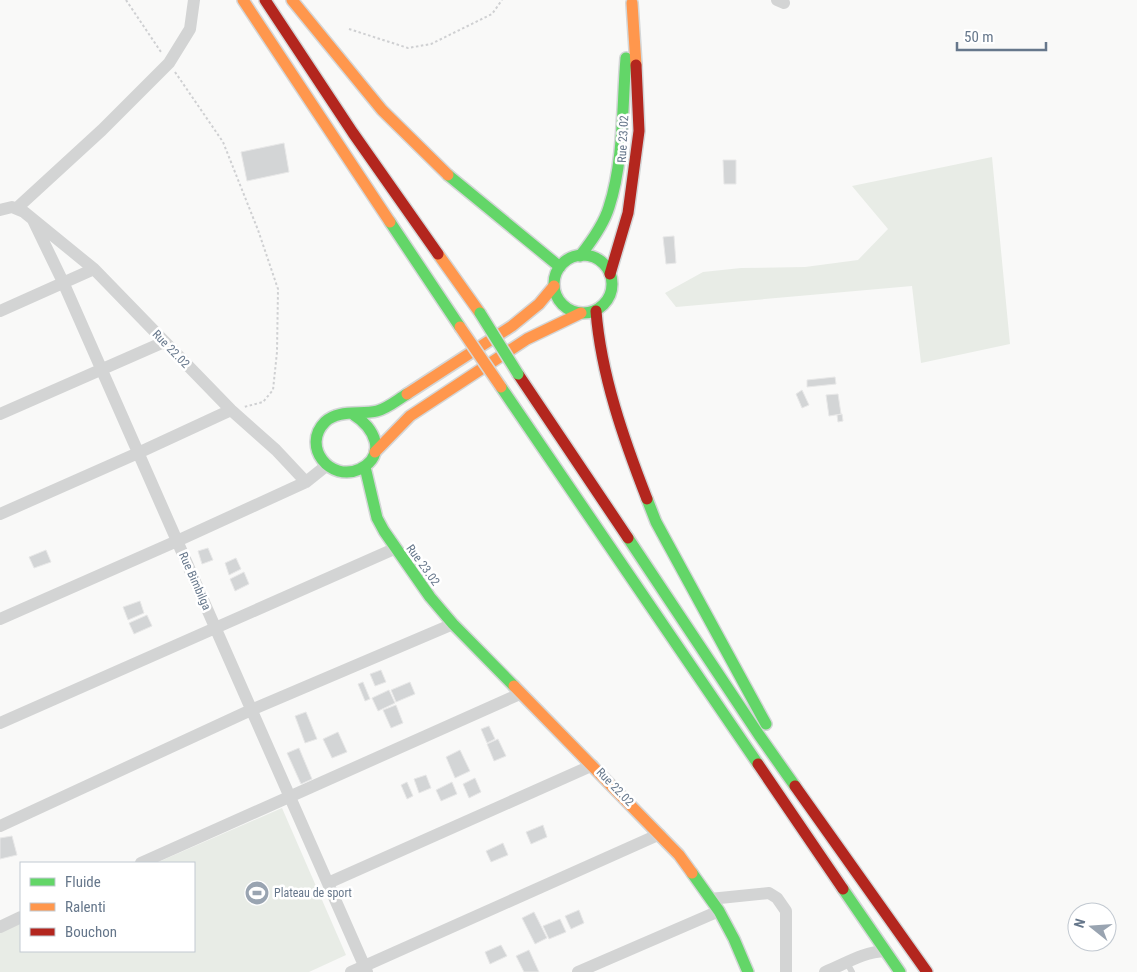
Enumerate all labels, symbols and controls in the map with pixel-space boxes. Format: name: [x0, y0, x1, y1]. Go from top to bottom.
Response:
scale bar: [957, 20, 1046, 52]
text: 50 m: [964, 28, 994, 46]
street label: Rue 23.02: [615, 115, 631, 163]
street label: Rue 22.02: [149, 327, 193, 371]
street label: Rue 23.02: [403, 542, 443, 588]
street label: Rue Bimbilga: [176, 550, 214, 612]
street label: Rue 22.02: [593, 765, 637, 809]
legend: [20, 862, 195, 952]
text: Fluide: [65, 873, 101, 891]
sports icon: Plateau de sport: [244, 880, 270, 906]
place label: Plateau de sport: [274, 886, 352, 900]
text: Ralenti: [65, 898, 106, 916]
north arrow: [1067, 902, 1117, 952]
text: N: [1071, 917, 1088, 930]
text: Bouchon: [65, 923, 117, 941]

